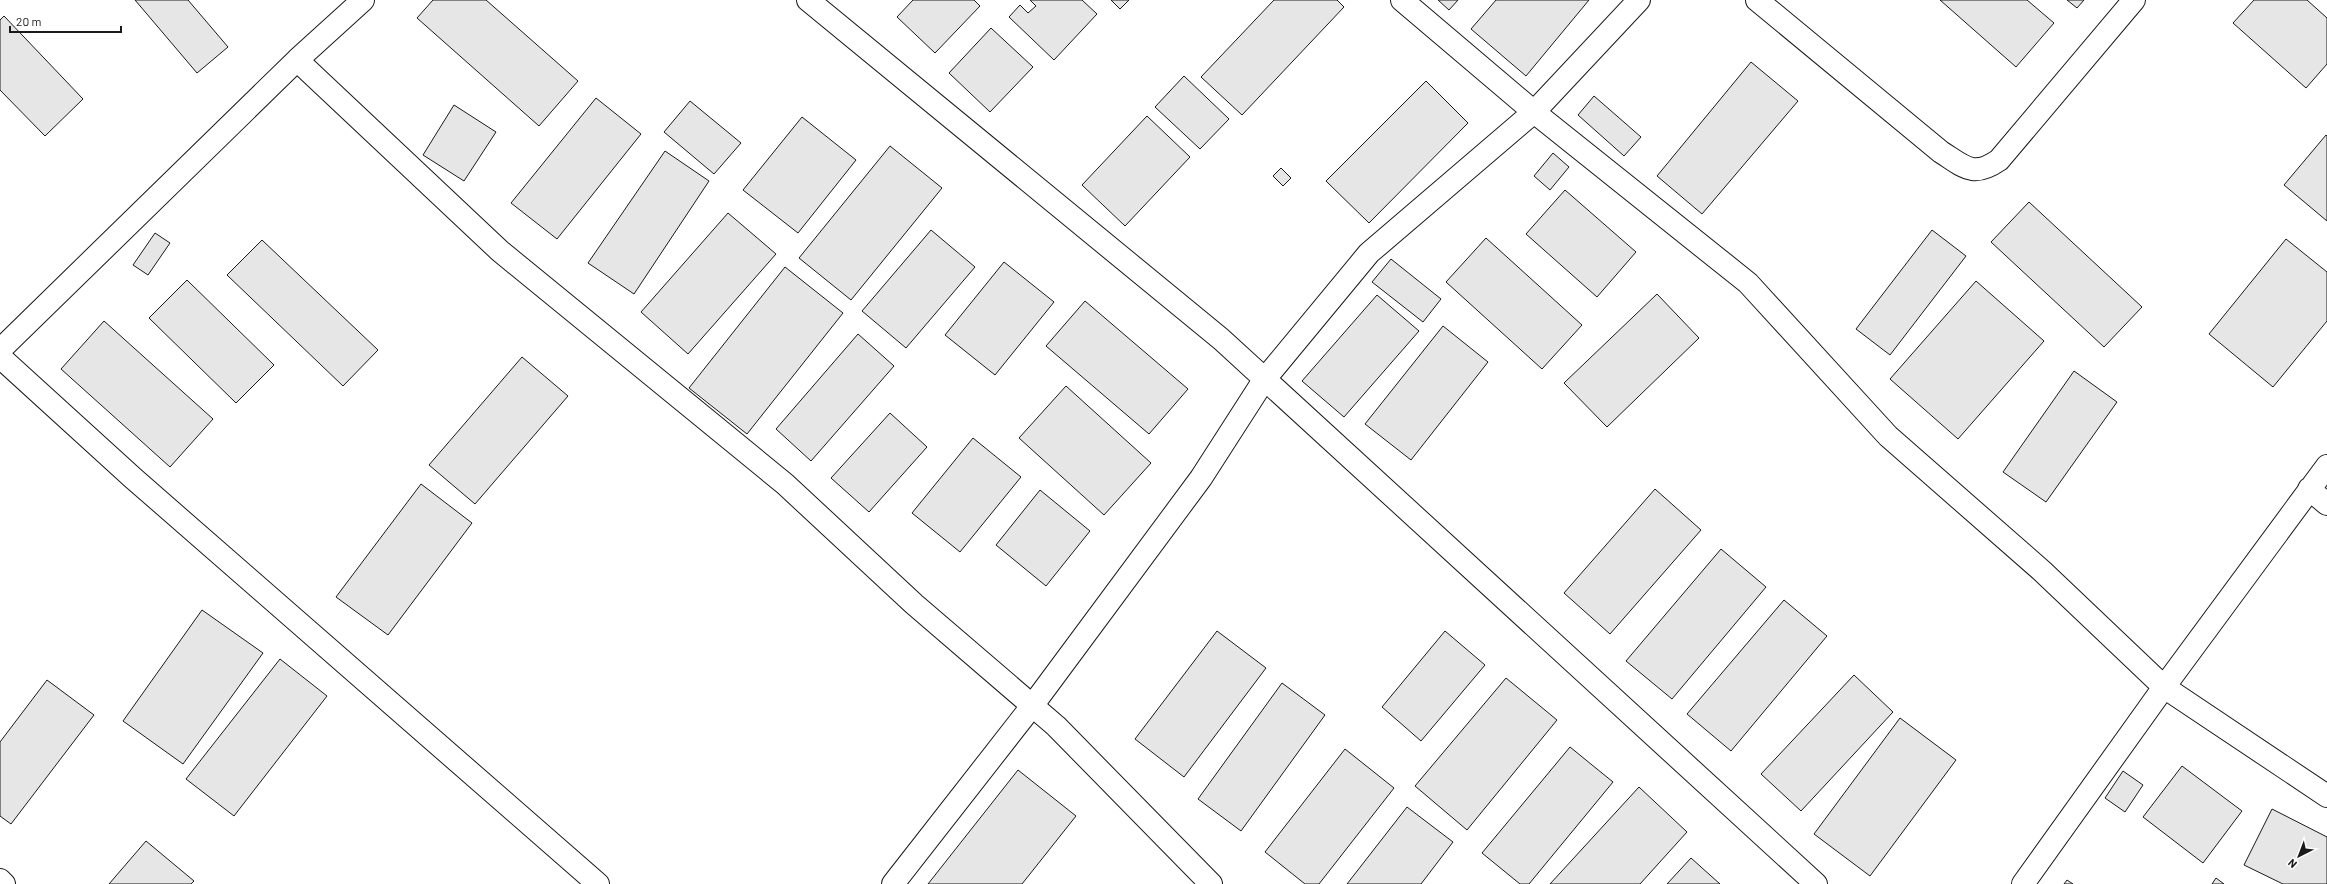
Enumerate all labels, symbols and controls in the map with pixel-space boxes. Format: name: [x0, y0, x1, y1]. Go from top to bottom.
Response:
scale bar: [10, 8, 121, 34]
text: 20 m: [16, 14, 42, 28]
north arrow: [2279, 836, 2319, 876]
text: N: [2285, 857, 2299, 871]

